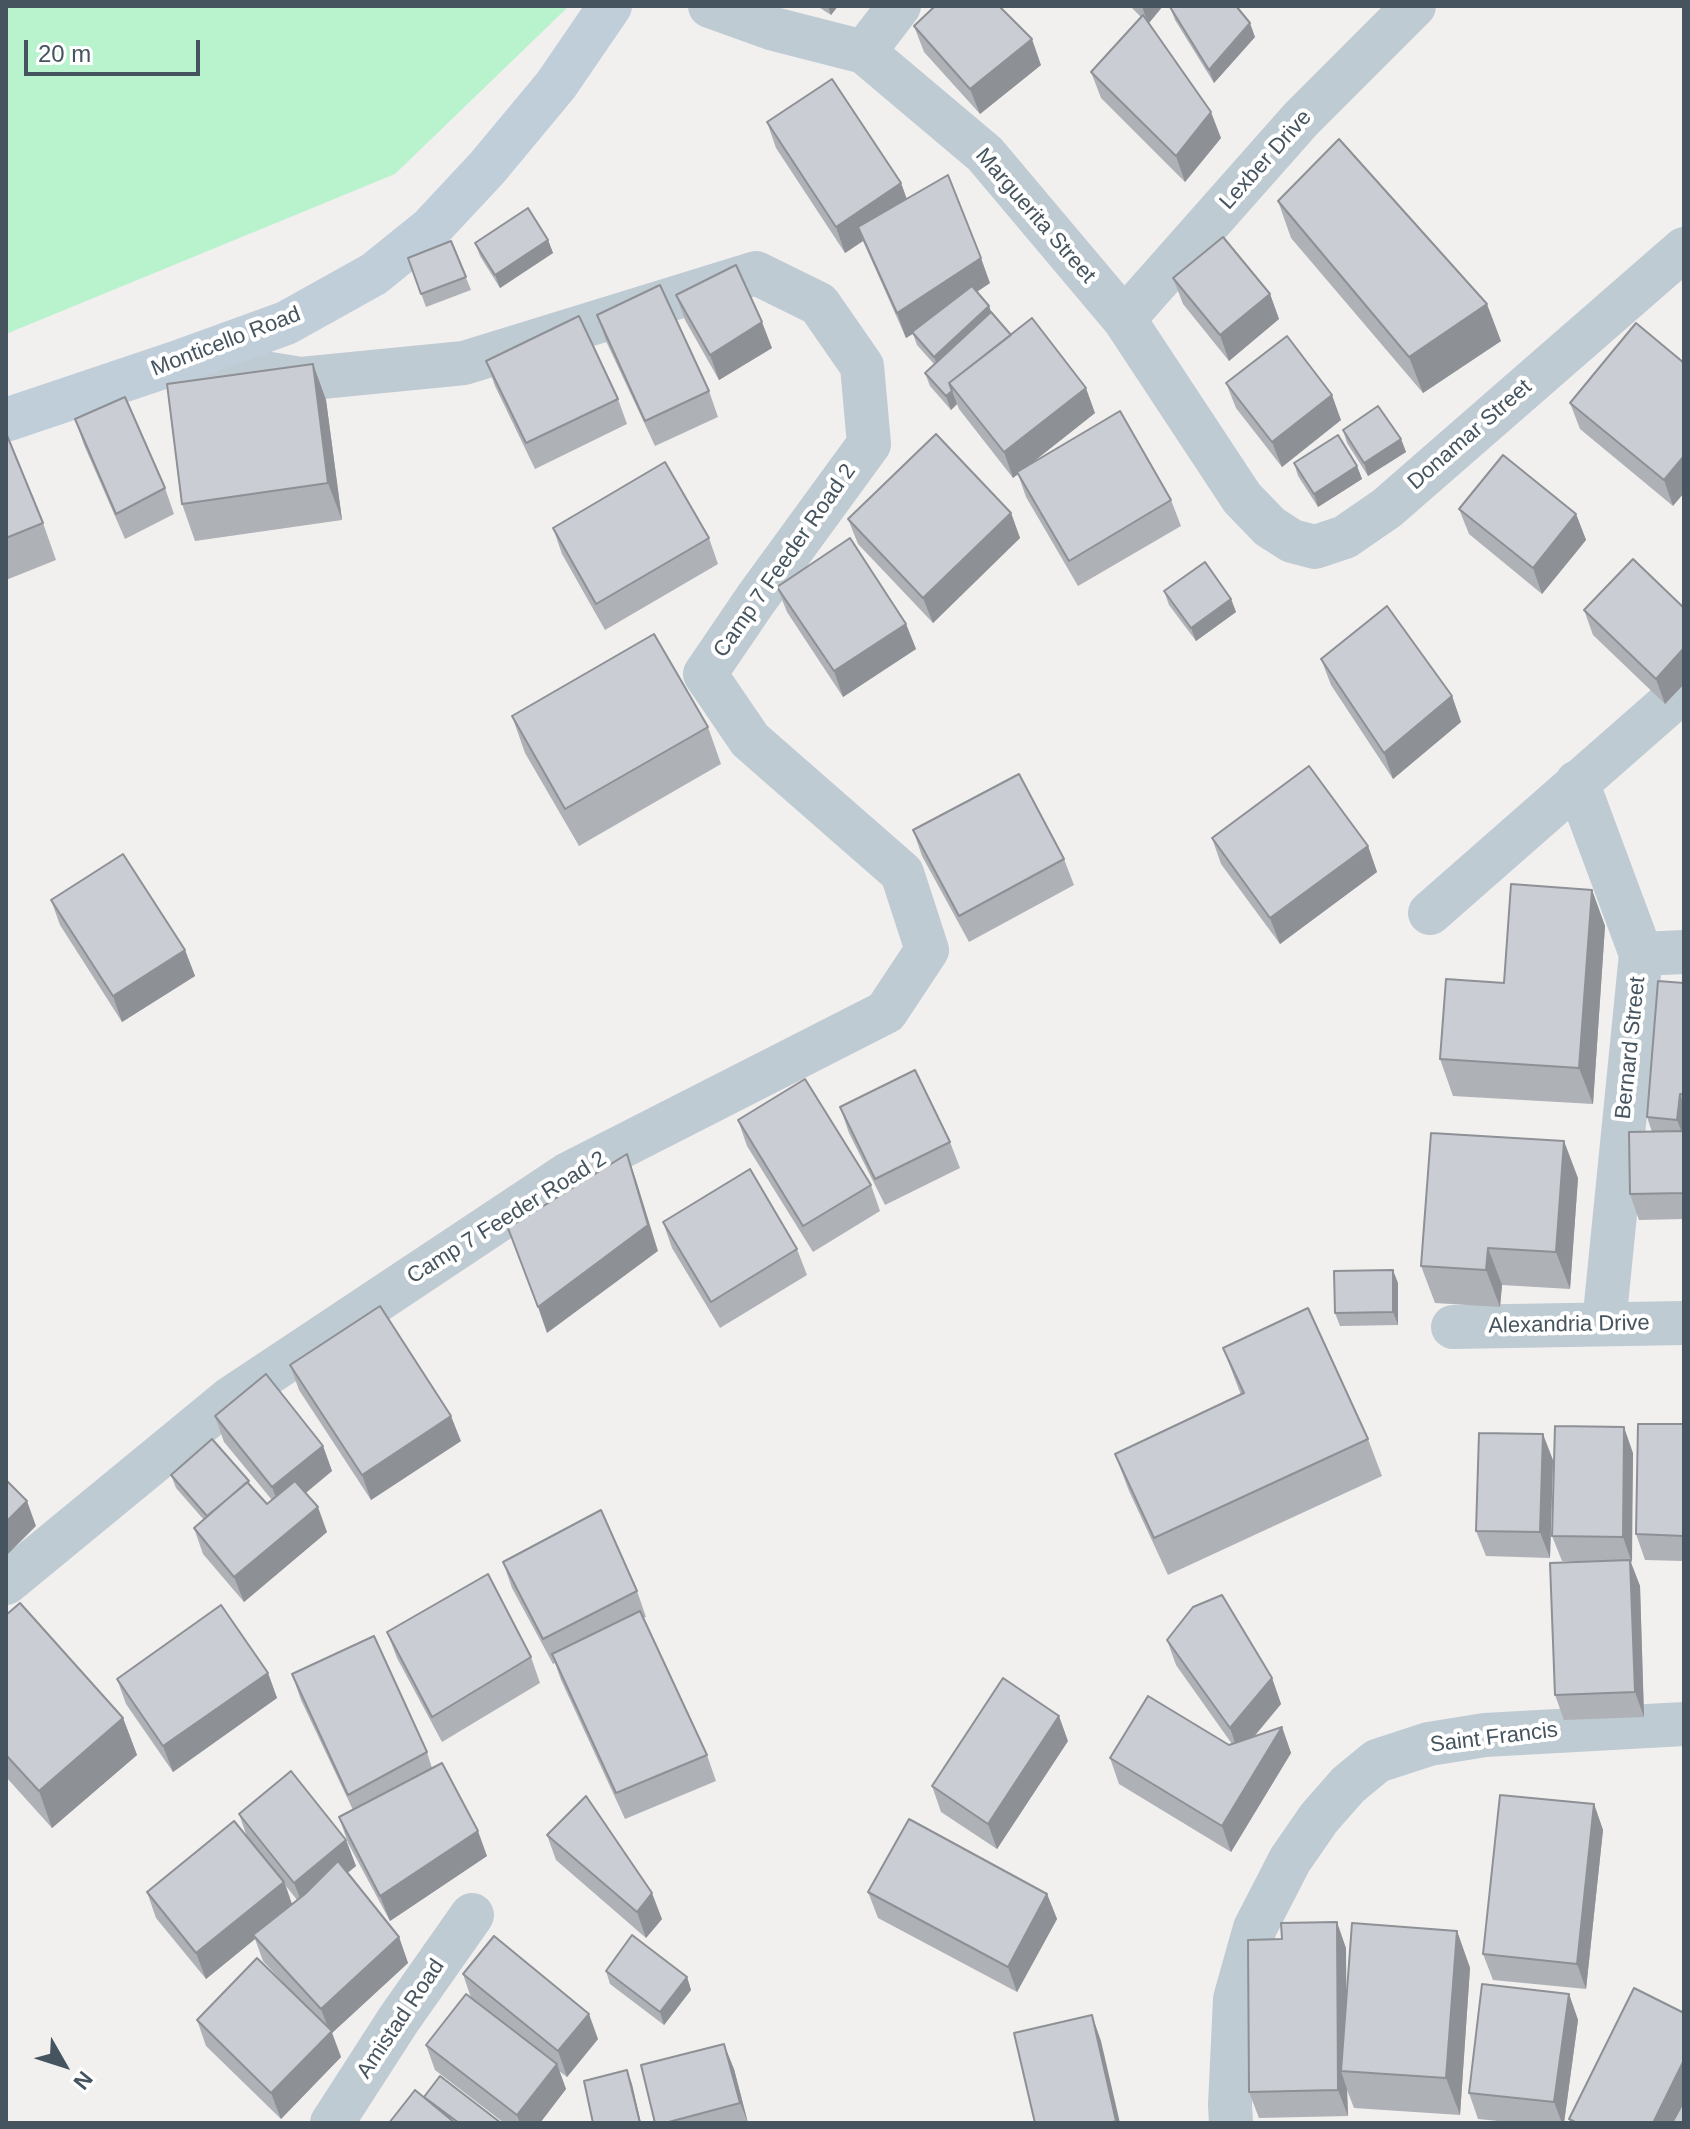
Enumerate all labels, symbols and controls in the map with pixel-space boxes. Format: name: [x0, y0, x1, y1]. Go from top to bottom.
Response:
scale bar: [28, 24, 204, 74]
text: 20 m: [38, 40, 91, 67]
street label: Lexber Drive: [1214, 105, 1318, 215]
street label: Marguerita Street: [969, 143, 1101, 289]
street label: Monticello Road: [148, 301, 304, 383]
street label: Donamar Street: [1403, 374, 1537, 496]
street label: Camp 7 Feeder Road 2: [708, 459, 862, 663]
street label: Bernard Street: [1610, 975, 1652, 1121]
street label: Camp 7 Feeder Road 2: [403, 1146, 611, 1290]
street label: Alexandria Drive: [1488, 1310, 1650, 1340]
street label: Saint Francis: [1429, 1717, 1559, 1759]
street label: Amistad Road: [351, 1954, 451, 2084]
north arrow: [24, 2025, 104, 2105]
text: N: [68, 2066, 98, 2094]

